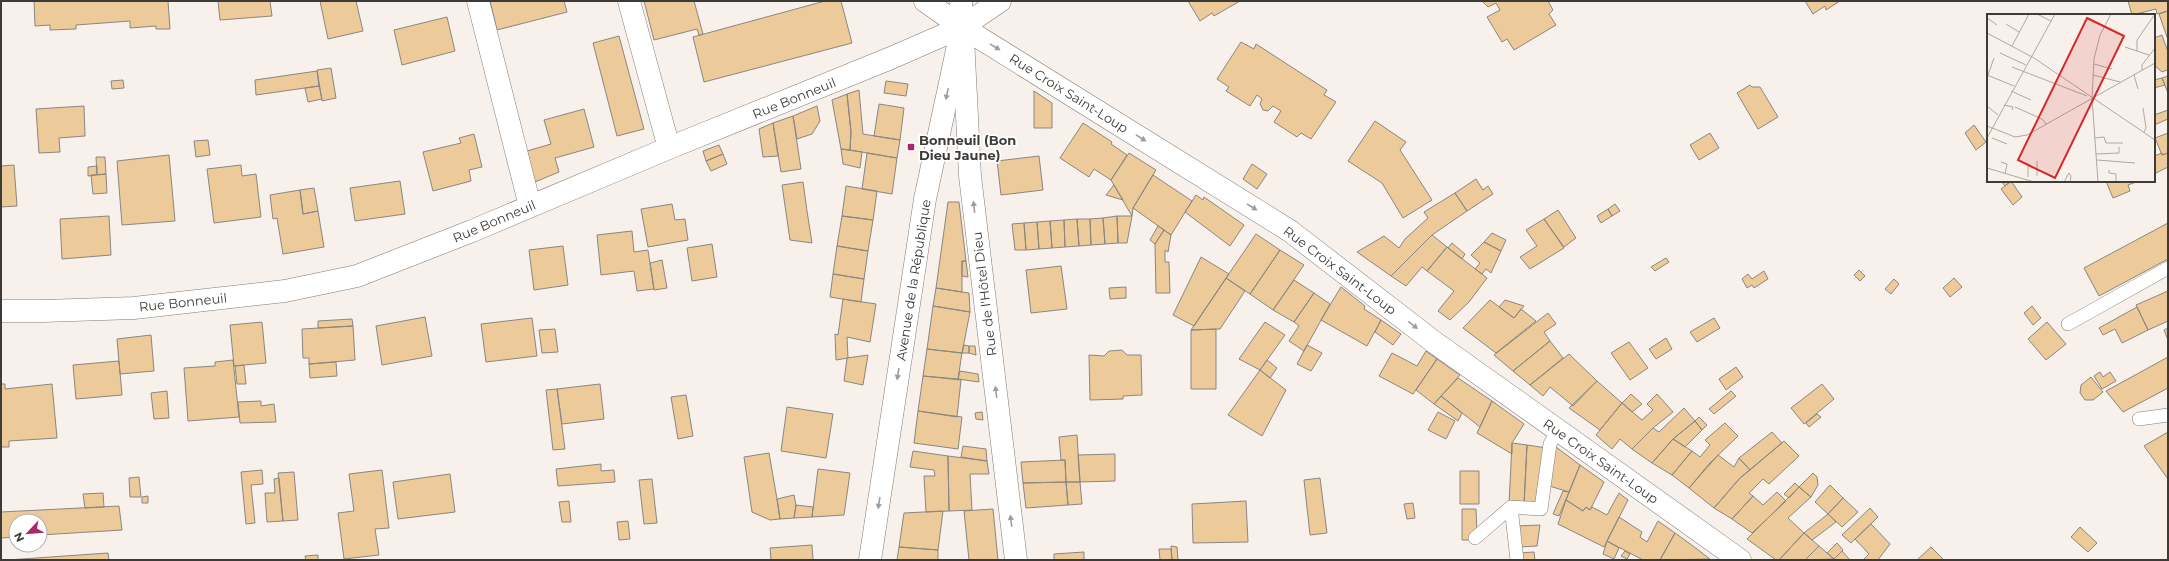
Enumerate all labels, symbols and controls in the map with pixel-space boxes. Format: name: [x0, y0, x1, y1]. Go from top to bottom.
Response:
inset map: [1987, 14, 2155, 182]
one-way arrow: [989, 43, 1001, 50]
street label: Rue Croix Saint-Loup: [1007, 50, 1131, 136]
street label: Rue Bonneuil: [750, 74, 838, 122]
one-way arrow: [944, 88, 950, 101]
place label: Bonneuil (Bon Dieu Jaune): [919, 132, 1016, 163]
one-way arrow: [1135, 134, 1147, 141]
marker: Bonneuil (Bon Dieu Jaune): [906, 142, 916, 152]
street label: Rue Bonneuil: [450, 196, 538, 246]
street label: Avenue de la République: [892, 198, 934, 362]
one-way arrow: [971, 201, 977, 213]
one-way arrow: [1246, 203, 1258, 210]
street label: Rue Croix Saint-Loup: [1280, 222, 1400, 318]
street label: Rue de l'Hôtel Dieu: [968, 231, 1000, 357]
street label: Rue Bonneuil: [138, 289, 228, 315]
one-way arrow: [1407, 321, 1418, 329]
one-way arrow: [895, 368, 901, 380]
one-way arrow: [993, 386, 999, 398]
street label: Rue Croix Saint-Loup: [1540, 415, 1662, 507]
one-way arrow: [876, 496, 882, 509]
north arrow: [8, 513, 48, 553]
one-way arrow: [1008, 515, 1014, 527]
text: N: [11, 530, 27, 544]

